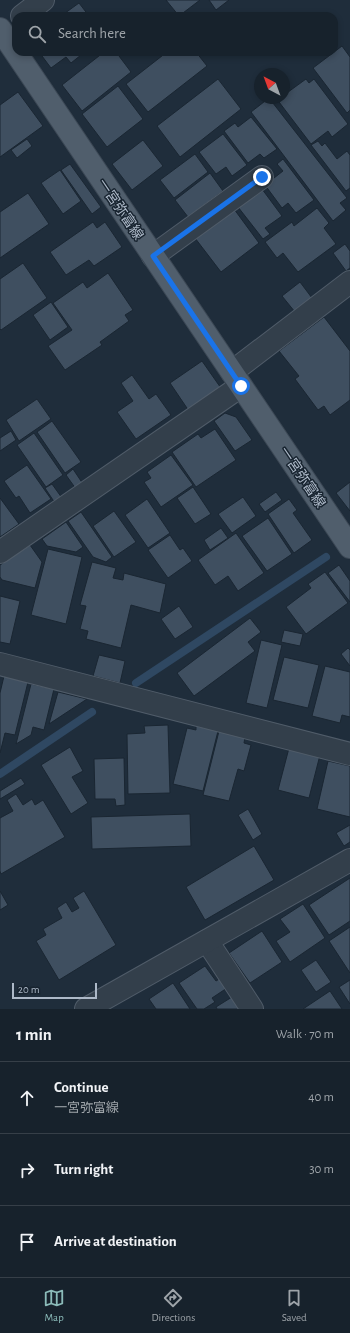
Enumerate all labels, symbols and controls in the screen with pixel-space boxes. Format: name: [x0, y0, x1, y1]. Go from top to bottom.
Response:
search box: [12, 12, 338, 56]
icon: search: [26, 23, 48, 45]
text: Search here: [58, 26, 126, 41]
north arrow: [254, 68, 290, 104]
route end: [253, 168, 271, 186]
street label: 一宮弥富線: [95, 176, 146, 242]
route start: [232, 377, 250, 395]
street label: 一宮弥富線: [277, 444, 328, 510]
scale bar: [12, 981, 97, 1000]
text: 20 m: [18, 984, 39, 995]
text: 1 min: [16, 1026, 52, 1043]
text: Walk · 70 m: [276, 1028, 334, 1041]
text: Continue: [54, 1080, 109, 1095]
icon: ahead: [16, 1087, 38, 1109]
text: 40 m: [308, 1091, 334, 1104]
text: 一宮弥富線: [54, 1102, 119, 1115]
icon: right: [16, 1159, 38, 1181]
text: Turn right: [54, 1162, 113, 1177]
text: 30 m: [309, 1163, 334, 1176]
icon: arrive: [16, 1231, 38, 1253]
text: Arrive at destination: [54, 1234, 177, 1249]
tab: Map: [43, 1287, 65, 1324]
tab: Directions: [151, 1287, 195, 1324]
tab: Saved: [282, 1287, 307, 1324]

